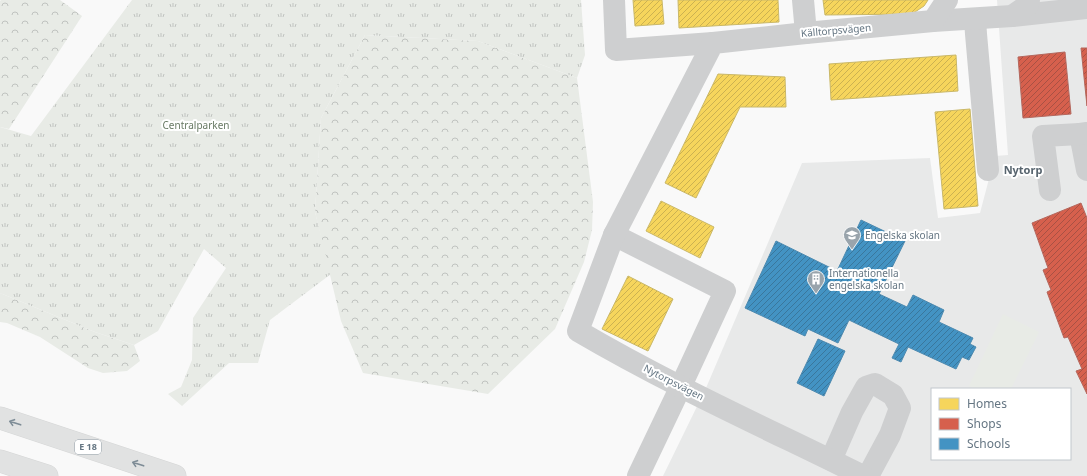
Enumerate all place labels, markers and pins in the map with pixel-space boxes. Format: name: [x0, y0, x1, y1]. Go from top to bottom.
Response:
school or university icon: Engelska skolan: [842, 225, 862, 250]
place label: Engelska skolan: [865, 228, 940, 242]
place label: Internationella engelska skolan: [829, 266, 904, 292]
building icon: Internationella engelska skolan: [806, 269, 826, 294]

